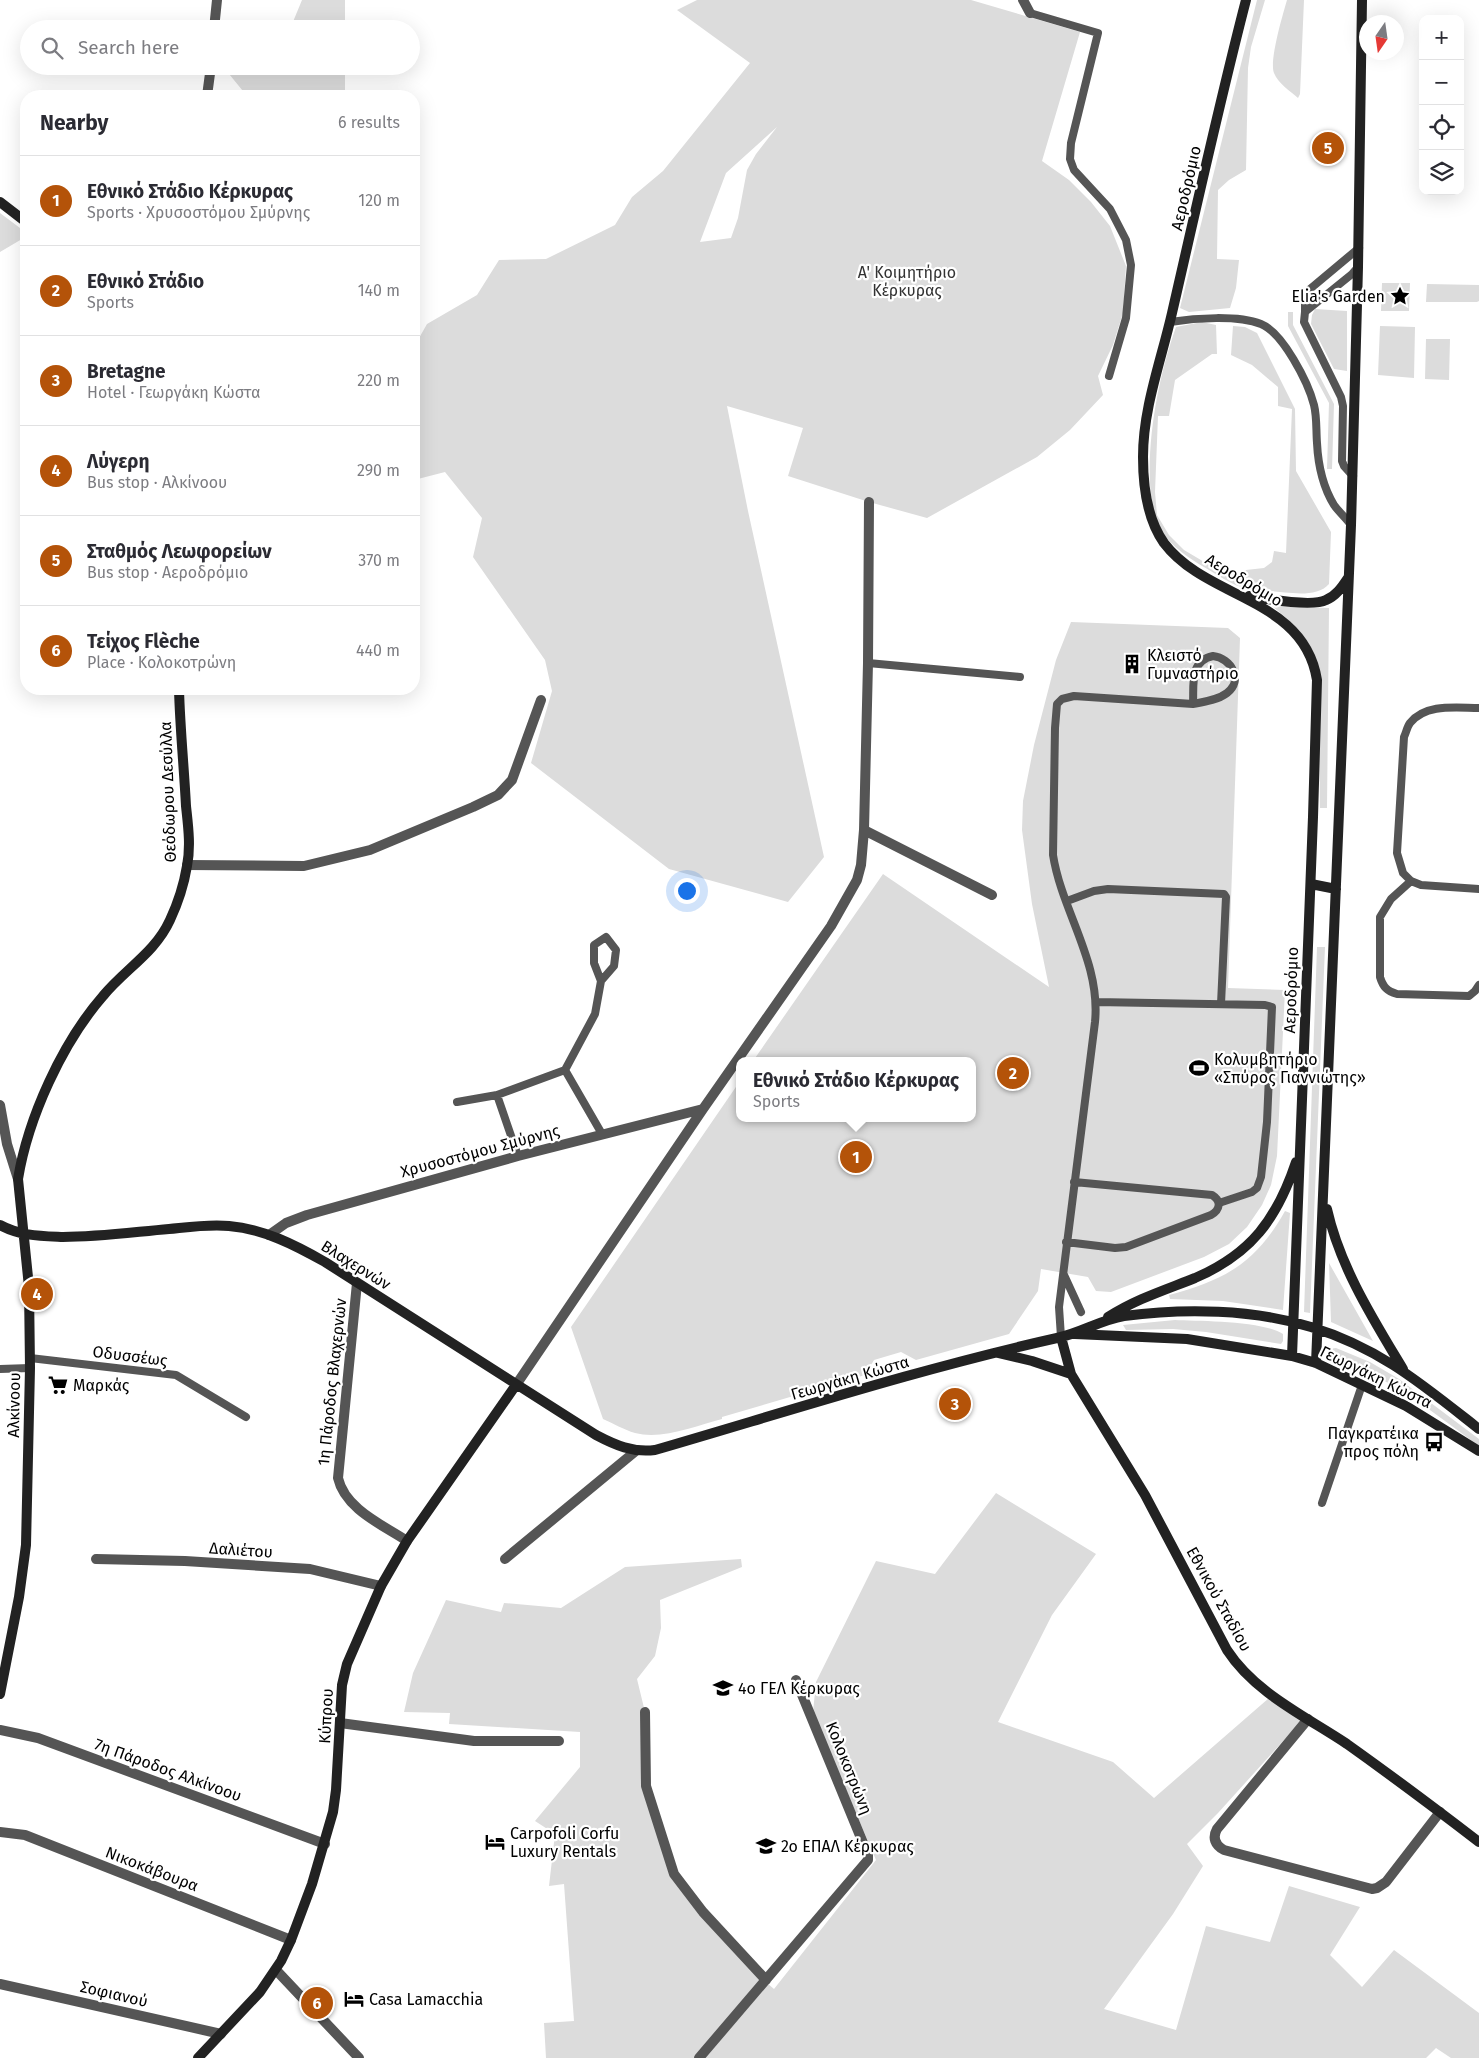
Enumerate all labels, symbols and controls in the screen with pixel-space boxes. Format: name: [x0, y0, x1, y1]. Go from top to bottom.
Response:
north arrow: [1359, 15, 1404, 60]
map controls: [1419, 15, 1464, 195]
button: +: [1419, 15, 1464, 60]
search box: [20, 20, 420, 75]
icon: search: [38, 34, 66, 62]
text: Search here: [78, 36, 179, 59]
button: −: [1419, 60, 1464, 105]
button: locate: [1419, 105, 1464, 150]
text: Nearby: [40, 110, 108, 136]
text: 6 results: [338, 113, 400, 132]
pin: 5: [1312, 129, 1344, 167]
street label: Αεροδρόμιο: [1167, 144, 1205, 232]
button: layers: [1419, 150, 1464, 195]
text: Εθνικό Στάδιο Κέρκυρας: [87, 180, 293, 203]
text: 1: [52, 191, 60, 210]
text: 120 m: [358, 191, 400, 210]
text: Sports · Χρυσοστόμου Σμύρνης: [87, 203, 310, 222]
park label: Α' Κοιμητήριο Κέρκυρας: [858, 263, 956, 300]
text: Εθνικό Στάδιο: [87, 270, 204, 293]
text: 2: [52, 281, 60, 300]
text: 140 m: [358, 281, 400, 300]
place icon: Elia's Garden: [1389, 285, 1411, 307]
place label: Elia's Garden: [1292, 287, 1385, 306]
text: Sports: [87, 293, 134, 312]
text: Bretagne: [87, 360, 166, 383]
text: 3: [52, 371, 60, 390]
text: 220 m: [357, 371, 400, 390]
text: Hotel · Γεωργάκη Κώστα: [87, 383, 261, 402]
text: Λύγερη: [87, 450, 150, 473]
text: 4: [51, 461, 61, 480]
text: 290 m: [357, 461, 400, 480]
text: Bus stop · Αλκίνοου: [87, 473, 227, 492]
text: Σταθμός Λεωφορείων: [87, 540, 272, 563]
street label: Αεροδρόμιο: [1202, 550, 1286, 610]
text: 5: [52, 551, 60, 570]
text: 370 m: [358, 551, 400, 570]
text: Bus stop · Αεροδρόμιο: [87, 563, 248, 582]
text: Τείχος Flèche: [87, 630, 200, 653]
text: 6: [51, 641, 61, 660]
text: 440 m: [356, 641, 400, 660]
place label: Κλειστό Γυμναστήριο: [1147, 646, 1239, 683]
text: Place · Κολοκοτρώνη: [87, 653, 236, 672]
building icon: Κλειστό Γυμναστήριο: [1121, 653, 1143, 675]
street label: Θεόδωρου Δεσύλλα: [156, 721, 180, 863]
your location: [674, 878, 700, 904]
street label: Αεροδρόμιο: [1280, 946, 1302, 1034]
place label: Κολυμβητήριο «Σπύρος Γιαννιώτης»: [1214, 1050, 1366, 1087]
pin: 2: [997, 1054, 1029, 1092]
popup: [736, 1057, 976, 1122]
sports icon: Κολυμβητήριο «Σπύρος Γιαννιώτης»: [1188, 1057, 1210, 1079]
text: Εθνικό Στάδιο Κέρκυρας: [753, 1069, 959, 1092]
text: Sports: [753, 1092, 800, 1111]
street label: Χρυσοστόμου Σμύρνης: [398, 1120, 562, 1181]
pin: 1: [840, 1138, 872, 1176]
street label: Βλαχερνών: [318, 1236, 395, 1294]
pin: 4: [21, 1275, 53, 1313]
street label: 1η Πάροδος Βλαχερνών: [314, 1297, 350, 1467]
street label: Οδυσσέως: [91, 1342, 169, 1370]
street label: Γεωργάκη Κώστα: [1317, 1342, 1435, 1412]
street label: Γεωργάκη Κώστα: [789, 1352, 911, 1404]
street label: Αλκίνοου: [4, 1372, 24, 1438]
supermarket icon: Μαρκάς: [47, 1374, 69, 1396]
place label: Μαρκάς: [73, 1376, 130, 1395]
pin: 3: [939, 1385, 971, 1423]
place label: Παγκρατέικα προς πόλη: [1328, 1424, 1419, 1461]
bus stop icon: Παγκρατέικα προς πόλη: [1423, 1431, 1445, 1453]
street label: Δαλιέτου: [209, 1538, 273, 1562]
street label: Εθνικού Σταδίου: [1182, 1543, 1256, 1655]
school or university icon: 4ο ΓΕΛ Κέρκυρας: [712, 1677, 734, 1699]
place label: 4ο ΓΕΛ Κέρκυρας: [738, 1679, 860, 1698]
street label: Κύπρου: [315, 1688, 337, 1744]
street label: Κολοκοτρώνη: [822, 1719, 876, 1817]
street label: 7η Πάροδος Αλκίνοου: [92, 1735, 244, 1805]
place label: Carpofoli Corfu Luxury Rentals: [510, 1824, 619, 1861]
hotel icon: Carpofoli Corfu Luxury Rentals: [484, 1831, 506, 1853]
school or university icon: 2ο ΕΠΑΛ Κέρκυρας: [755, 1835, 777, 1857]
place label: 2ο ΕΠΑΛ Κέρκυρας: [781, 1837, 914, 1856]
street label: Νικοκάβουρα: [103, 1843, 201, 1895]
street label: Σοφιανού: [78, 1977, 150, 2011]
pin: 6: [301, 1984, 333, 2022]
hotel icon: Casa Lamacchia: [343, 1988, 365, 2010]
place label: Casa Lamacchia: [369, 1990, 483, 2009]

